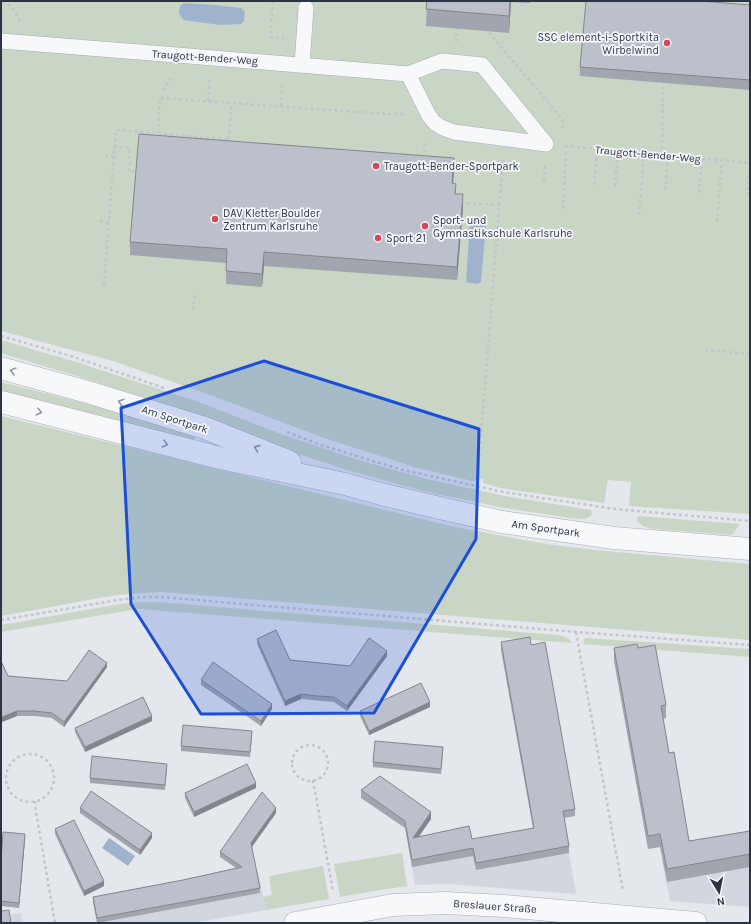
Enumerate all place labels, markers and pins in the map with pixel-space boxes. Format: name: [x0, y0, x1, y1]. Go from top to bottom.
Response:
place label: SSC element-i-Sportkita Wirbelwind: [537, 31, 659, 57]
marker: SSC element-i-Sportkita Wirbelwind: [662, 38, 672, 48]
place label: Traugott-Bender-Sportpark: [384, 160, 519, 173]
marker: Traugott-Bender-Sportpark: [371, 161, 381, 171]
place label: DAV Kletter Boulder Zentrum Karlsruhe: [223, 207, 320, 233]
marker: DAV Kletter Boulder Zentrum Karlsruhe: [210, 214, 220, 224]
place label: Sport- und Gymnastikschule Karlsruhe: [433, 214, 573, 240]
marker: Sport- und Gymnastikschule Karlsruhe: [420, 221, 430, 231]
place label: Sport 21: [386, 232, 426, 245]
marker: Sport 21: [373, 233, 383, 243]

